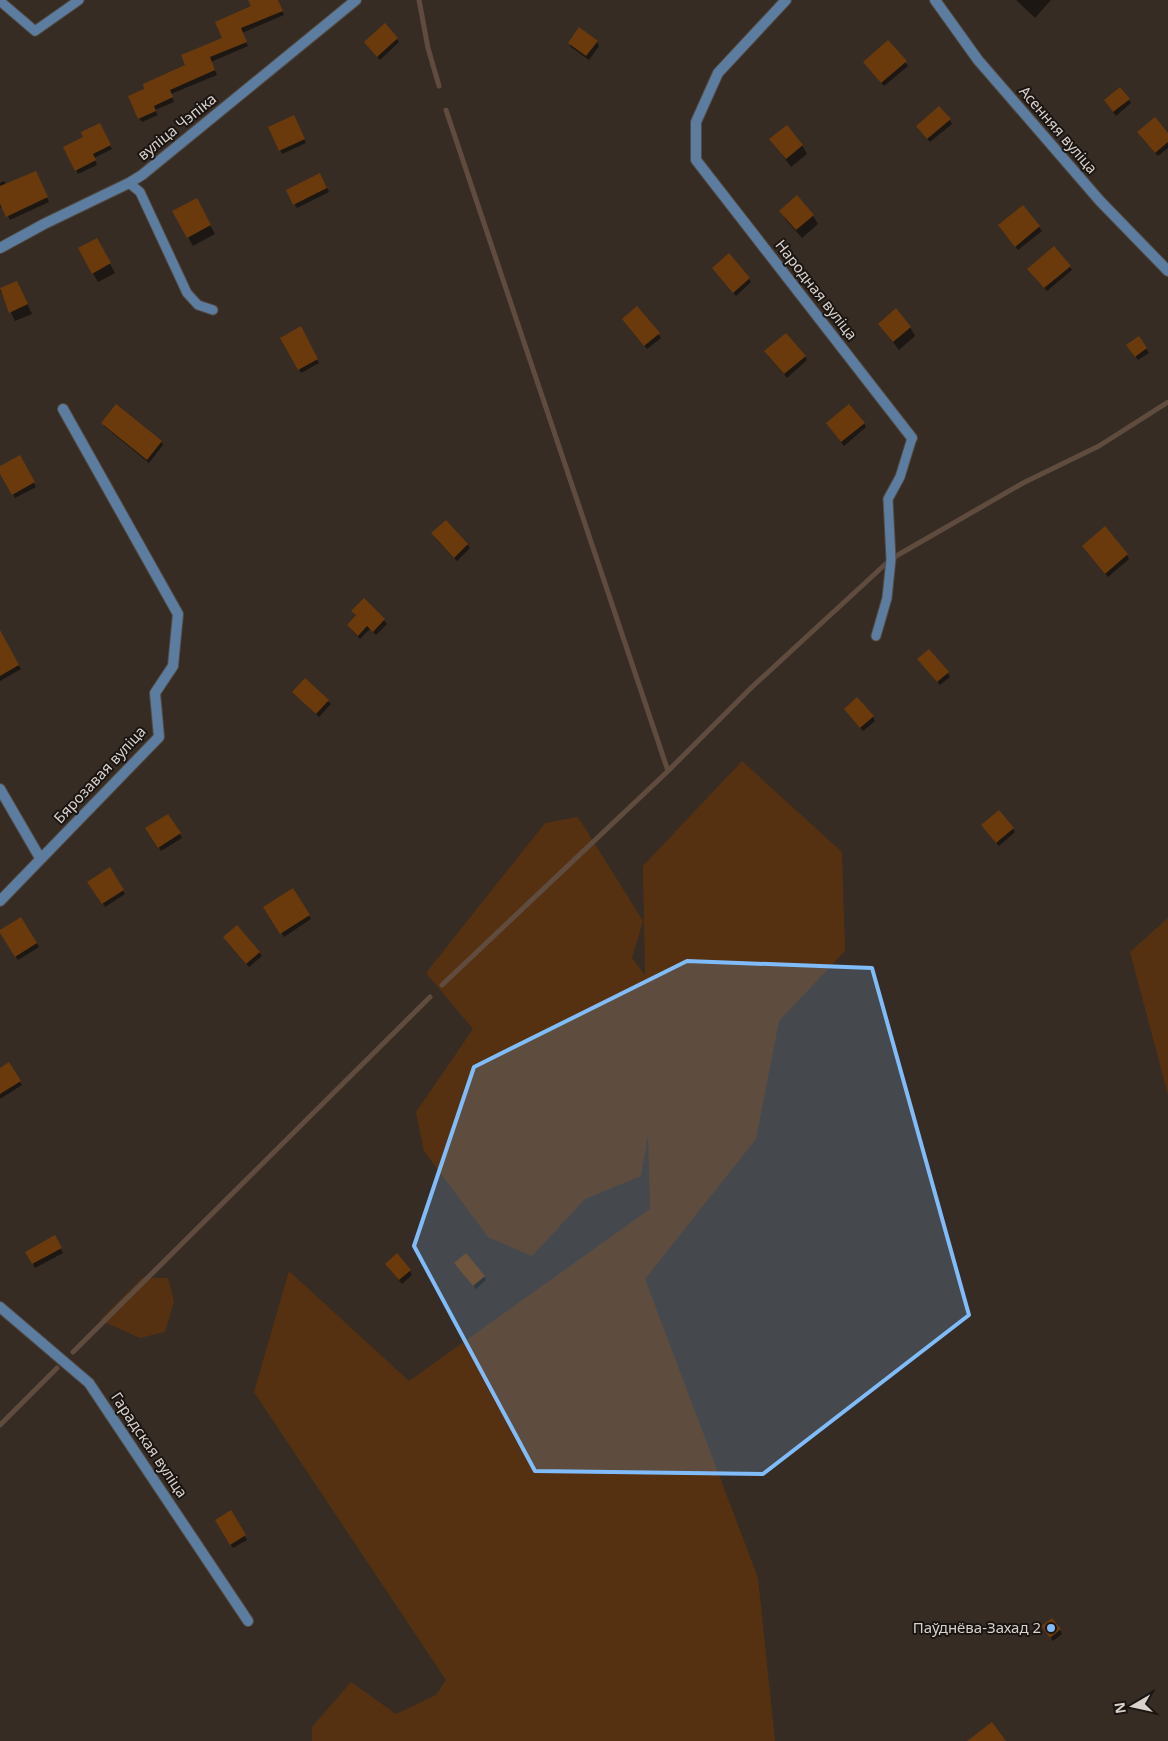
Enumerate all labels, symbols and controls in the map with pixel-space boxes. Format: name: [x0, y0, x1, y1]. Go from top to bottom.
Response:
street label: Асенняя вуліца: [1015, 81, 1102, 177]
street label: вуліца Чэпіка: [133, 88, 220, 164]
street label: Народная вуліца: [771, 235, 862, 344]
street label: Бярозавая вуліца: [49, 721, 150, 827]
street label: Гарадская вуліца: [107, 1388, 193, 1501]
place label: Паўднёва-Захад 2: [913, 1617, 1041, 1637]
marker: Паўднёва-Захад 2: [1045, 1622, 1057, 1634]
north arrow: [1108, 1681, 1158, 1731]
text: N: [1109, 1701, 1130, 1715]

